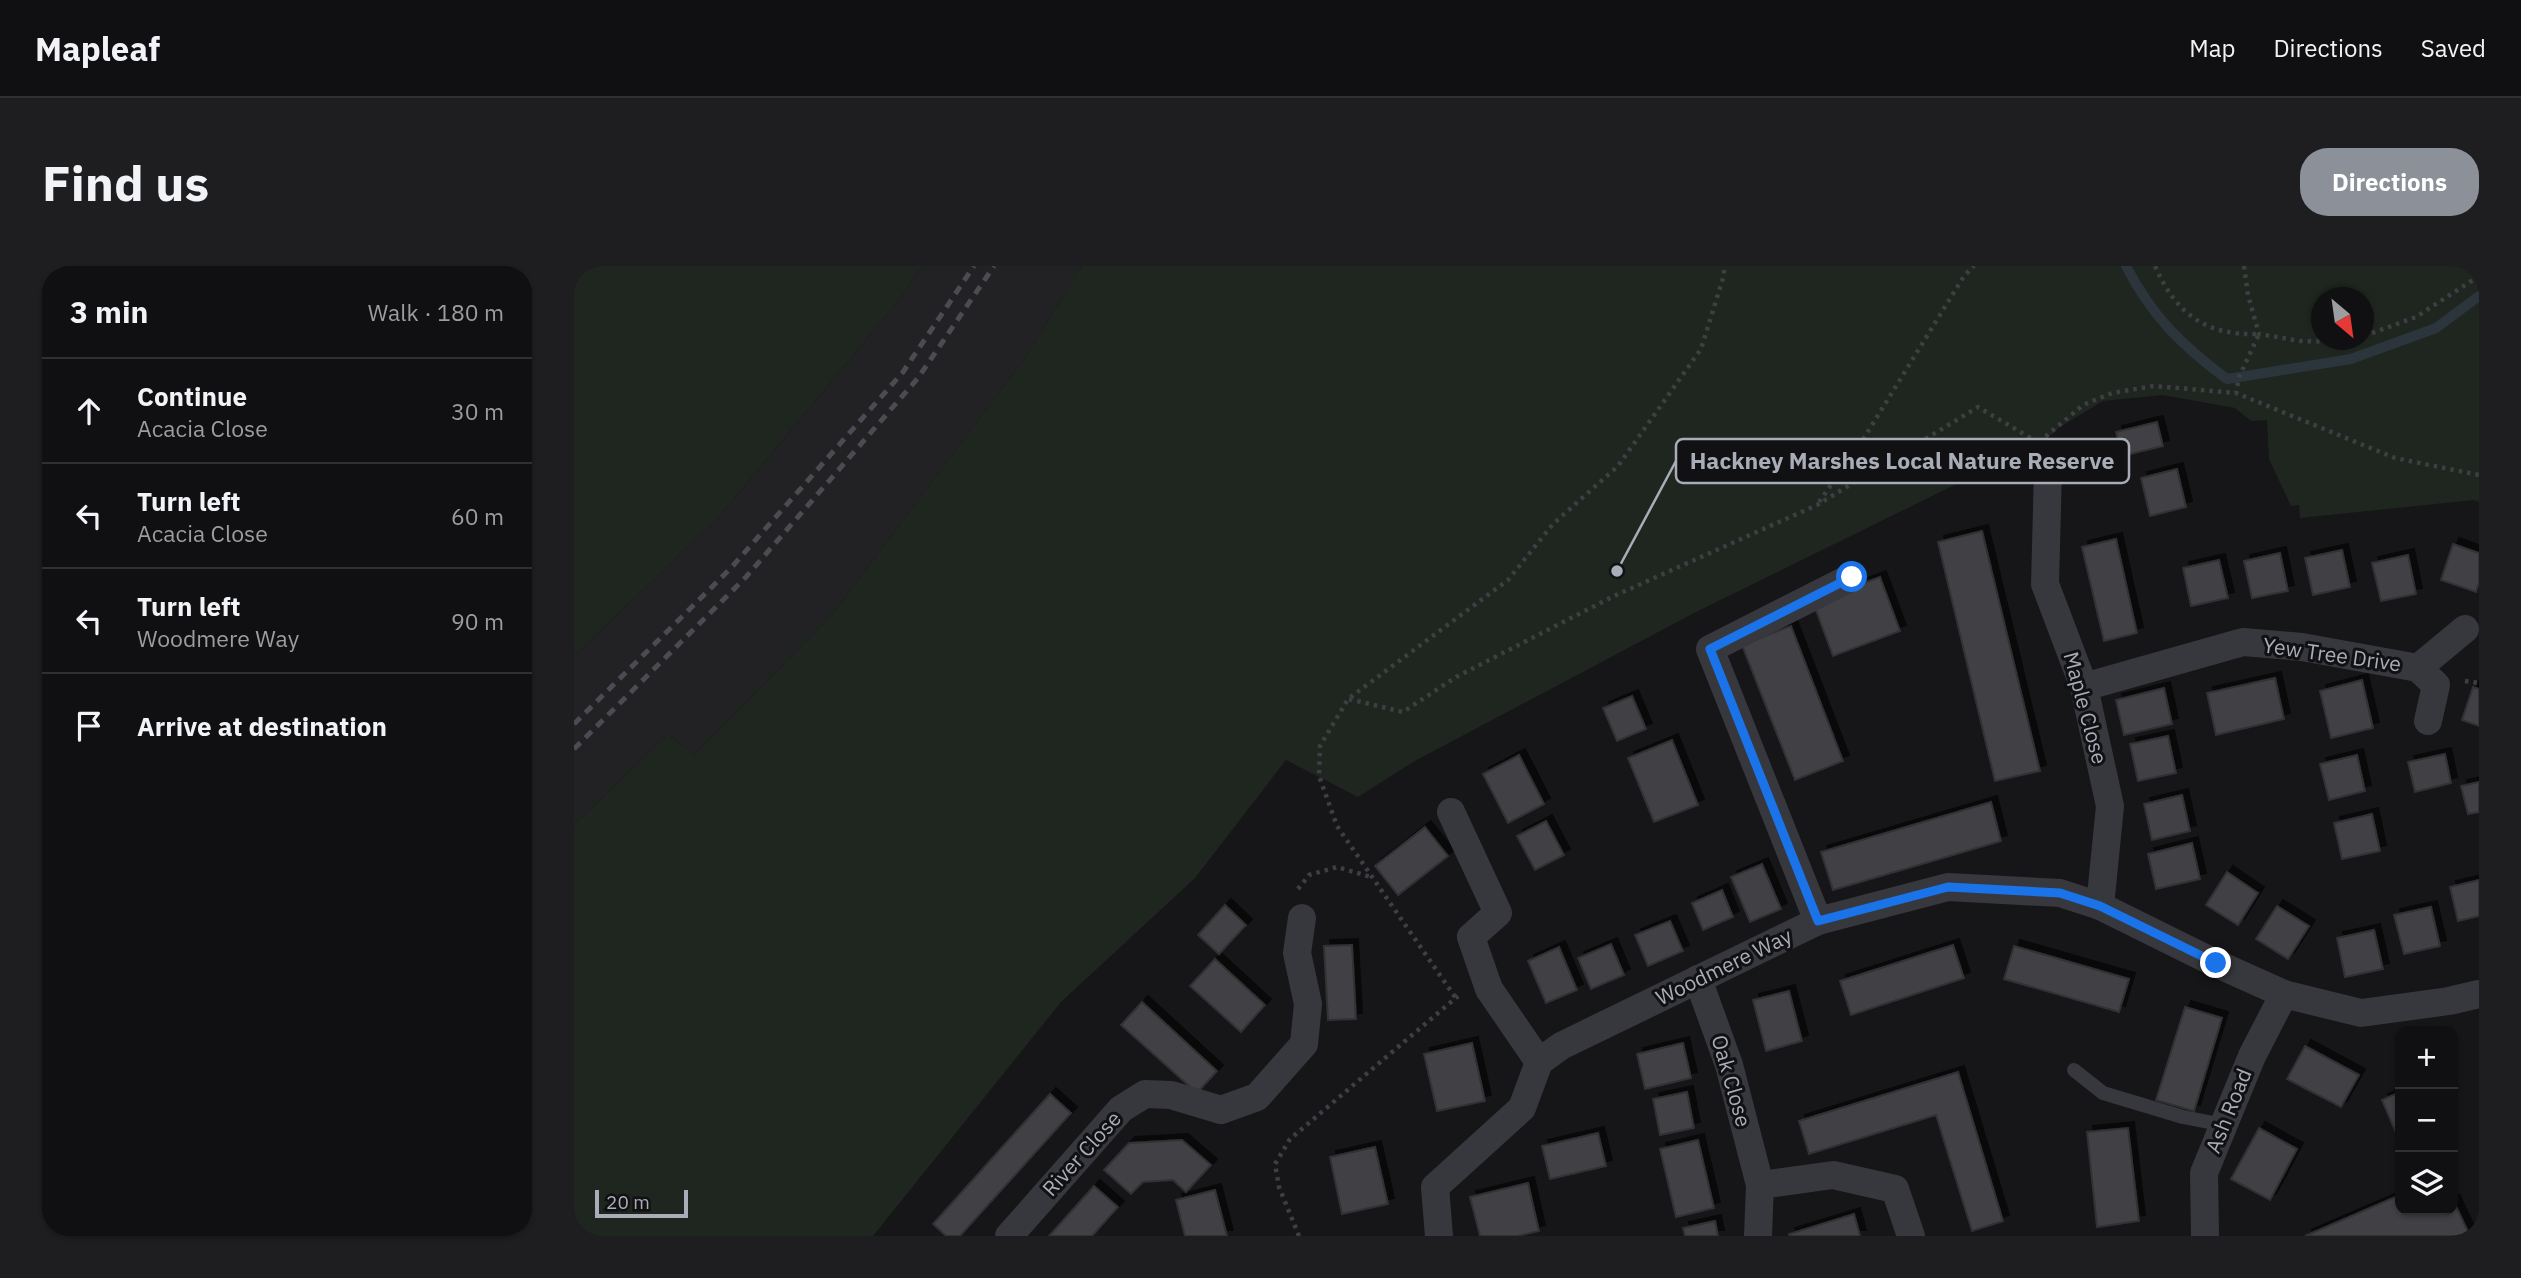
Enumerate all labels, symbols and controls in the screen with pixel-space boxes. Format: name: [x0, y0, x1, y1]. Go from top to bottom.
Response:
text: Mapleaf: [35, 27, 160, 70]
text: Map: [2189, 32, 2235, 64]
text: Directions: [2273, 32, 2383, 64]
text: Saved: [2421, 32, 2486, 64]
button: Directions: [2300, 148, 2479, 216]
text: Find us: [42, 151, 209, 214]
north arrow: [2311, 287, 2374, 350]
text: 3 min: [70, 292, 148, 331]
text: Walk · 180 m: [368, 297, 504, 327]
text: Continue: [137, 379, 247, 413]
icon: ahead: [70, 392, 108, 430]
text: 30 m: [451, 396, 504, 426]
text: Acacia Close: [137, 413, 268, 443]
callout: Hackney Marshes Local Nature Reserve: [1676, 439, 2129, 483]
text: Hackney Marshes Local Nature Reserve: [1690, 445, 2114, 475]
text: Turn left: [137, 484, 240, 518]
icon: left: [70, 497, 108, 535]
text: 60 m: [451, 501, 504, 531]
text: Acacia Close: [137, 518, 268, 548]
route start: [1836, 561, 1867, 592]
text: Turn left: [137, 589, 240, 623]
icon: left: [70, 602, 108, 640]
text: 90 m: [451, 606, 504, 636]
text: Woodmere Way: [137, 623, 299, 653]
street label: Yew Tree Drive: [2261, 630, 2403, 678]
street label: Maple Close: [2058, 649, 2114, 767]
icon: arrive: [70, 707, 108, 745]
text: Arrive at destination: [137, 709, 387, 743]
street label: Woodmere Way: [1651, 921, 1797, 1011]
route end: [2200, 947, 2231, 978]
map controls: [2395, 1026, 2458, 1215]
button: +: [2395, 1026, 2458, 1089]
street label: Oak Close: [1705, 1032, 1758, 1130]
street label: Ash Road: [2198, 1064, 2258, 1157]
button: −: [2395, 1089, 2458, 1152]
street label: River Close: [1036, 1105, 1127, 1202]
button: layers: [2395, 1152, 2458, 1215]
scale bar: [595, 1187, 688, 1219]
text: 20 m: [606, 1190, 650, 1214]

